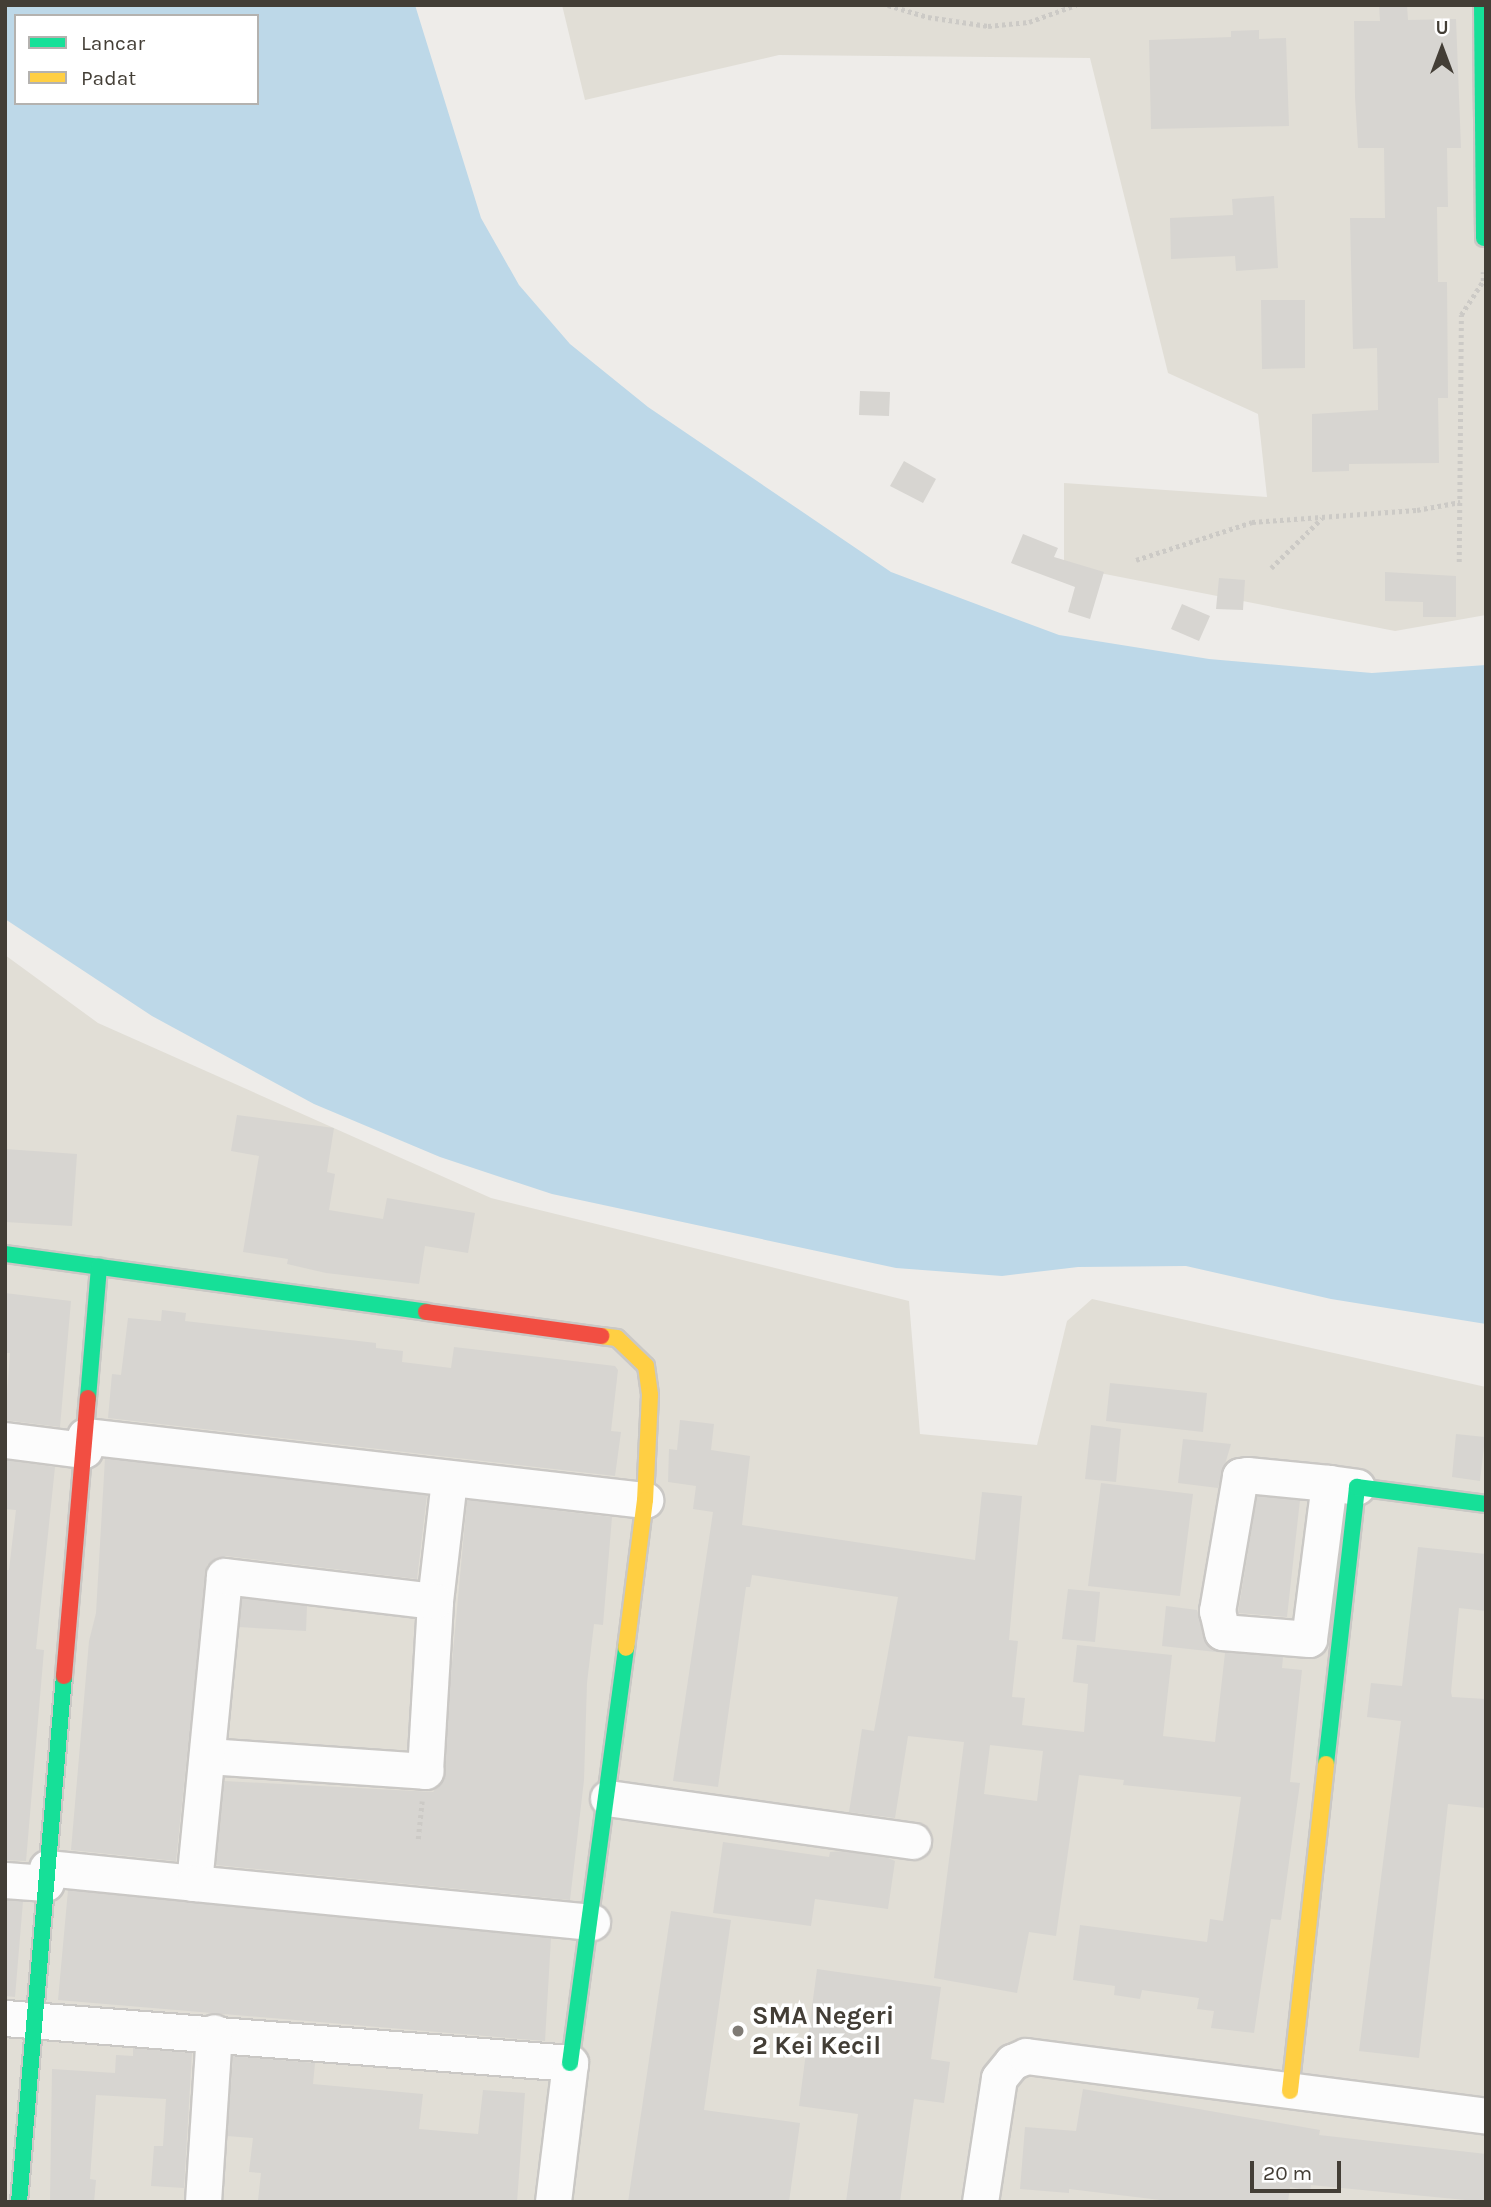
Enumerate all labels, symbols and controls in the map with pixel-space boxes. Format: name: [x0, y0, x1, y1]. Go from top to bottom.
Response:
legend: [14, 14, 259, 105]
north arrow: [1407, 14, 1477, 84]
text: U: [1435, 17, 1449, 39]
text: Lancar: [81, 31, 145, 55]
text: Padat: [81, 66, 136, 90]
place label: SMA Negeri 2 Kei Kecil: [752, 2000, 894, 2062]
marker: SMA Negeri 2 Kei Kecil: [730, 2023, 746, 2039]
scale bar: [1253, 2148, 1344, 2192]
text: 20 m: [1263, 2161, 1312, 2185]

